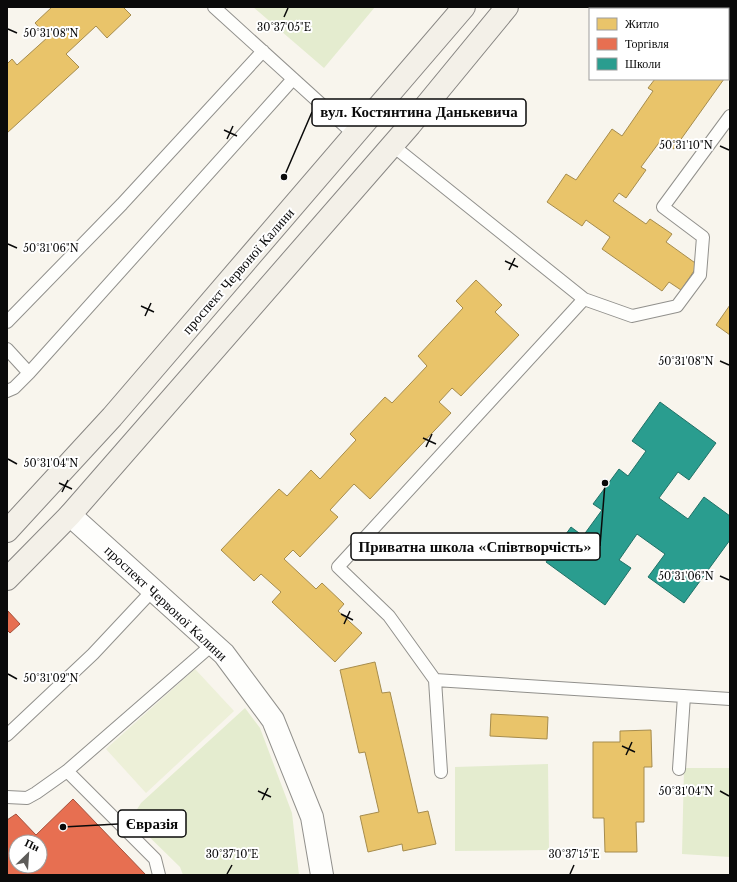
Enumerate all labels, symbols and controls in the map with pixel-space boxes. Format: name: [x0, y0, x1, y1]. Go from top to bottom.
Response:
legend: [589, 8, 729, 80]
text: Житло: [625, 16, 659, 31]
text: 30°37'05"E: [257, 21, 311, 34]
text: 50°31'08"N: [24, 27, 78, 40]
text: Торгівля: [625, 36, 669, 51]
text: Школи: [625, 56, 661, 71]
callout: вул. Костянтина Данькевича: [312, 99, 526, 126]
text: вул. Костянтина Данькевича: [320, 102, 518, 121]
text: 50°31'10"N: [659, 139, 713, 152]
street label: проспект Червоної Калини: [178, 204, 298, 338]
text: 50°31'06"N: [23, 242, 79, 255]
text: 50°31'08"N: [659, 355, 713, 368]
text: 50°31'04"N: [24, 457, 78, 470]
callout: Приватна школа «Співтворчість»: [351, 533, 600, 560]
text: Приватна школа «Співтворчість»: [358, 537, 592, 556]
street label: проспект Червоної Калини: [101, 541, 232, 665]
text: 50°31'06"N: [658, 570, 714, 583]
text: 50°31'02"N: [23, 672, 79, 685]
text: 50°31'04"N: [659, 785, 713, 798]
callout: Євразія: [118, 810, 186, 837]
text: Євразія: [126, 814, 178, 833]
north arrow: [8, 834, 48, 874]
text: Пн: [23, 835, 43, 855]
text: 30°37'10"E: [206, 848, 258, 861]
text: 30°37'15"E: [548, 848, 600, 861]

